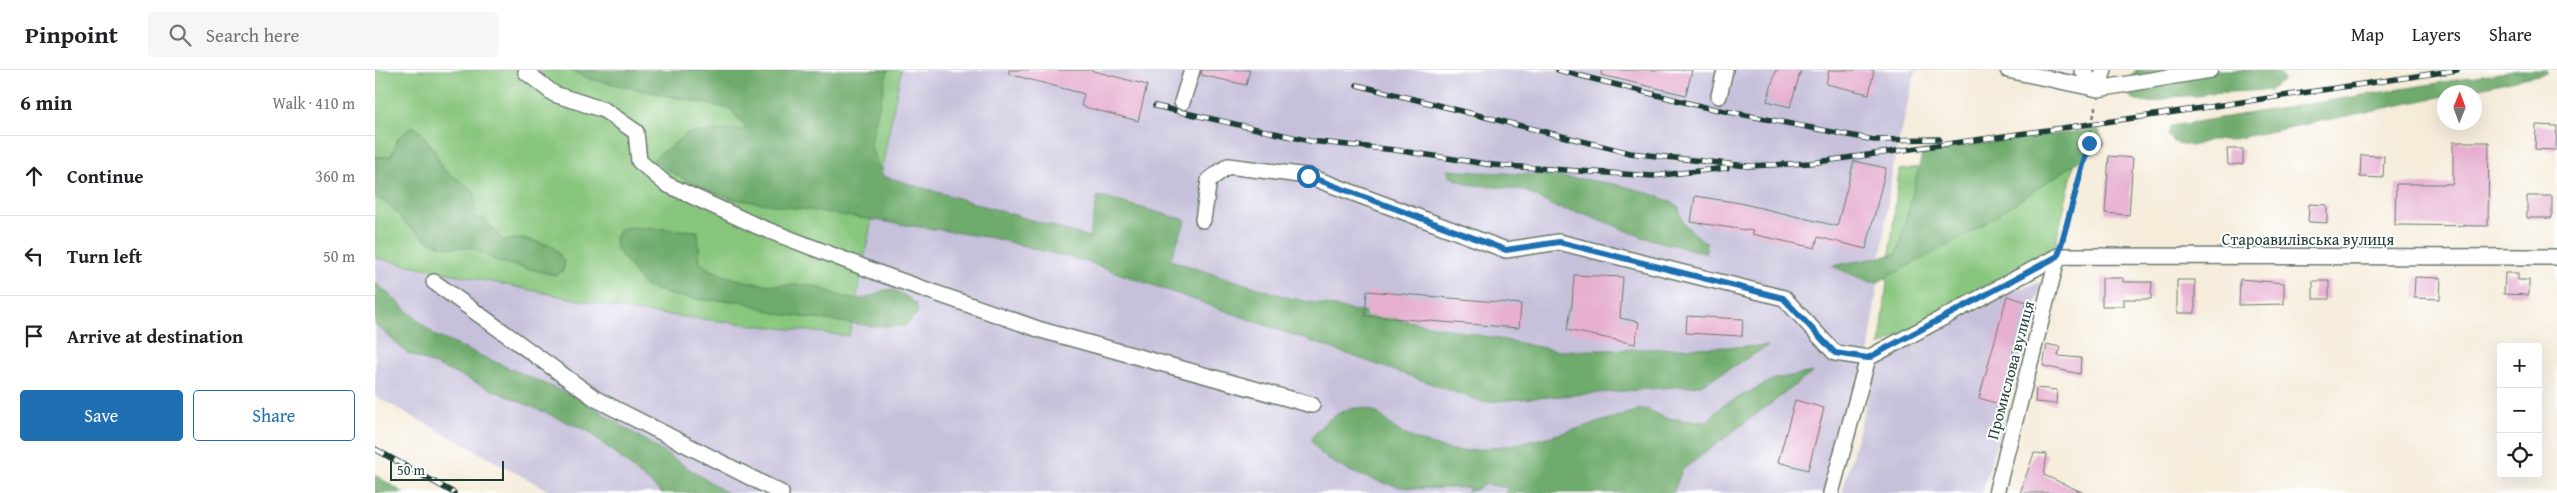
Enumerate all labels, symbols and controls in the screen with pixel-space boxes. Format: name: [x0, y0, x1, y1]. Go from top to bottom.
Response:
search box: [148, 12, 498, 57]
text: Pinpoint: [25, 17, 118, 52]
icon: search: [166, 21, 194, 49]
text: Search here: [206, 21, 299, 49]
text: Map: [2351, 21, 2384, 48]
text: Layers: [2412, 21, 2461, 48]
text: Share: [2489, 21, 2532, 48]
north arrow: [2437, 85, 2482, 130]
text: 6 min: [20, 87, 72, 118]
text: Walk · 410 m: [272, 91, 355, 115]
route end: [2078, 132, 2101, 155]
icon: ahead: [20, 162, 48, 190]
text: Continue: [67, 162, 144, 190]
text: 360 m: [315, 164, 355, 188]
route start: [1297, 165, 1320, 188]
street label: Староавилівська вулиця: [2222, 227, 2394, 251]
icon: left: [20, 242, 48, 270]
text: Turn left: [67, 242, 142, 270]
text: 50 m: [323, 244, 355, 268]
street label: Промислова вулиця: [1980, 298, 2040, 442]
icon: arrive: [20, 322, 48, 350]
text: Arrive at destination: [67, 322, 243, 350]
map controls: [2497, 343, 2542, 478]
button: +: [2497, 343, 2542, 388]
button: −: [2497, 388, 2542, 433]
button: Save: [20, 390, 183, 441]
button: Share: [193, 390, 355, 441]
button: locate: [2497, 433, 2542, 478]
scale bar: [390, 458, 504, 481]
text: 50 m: [397, 460, 425, 480]

